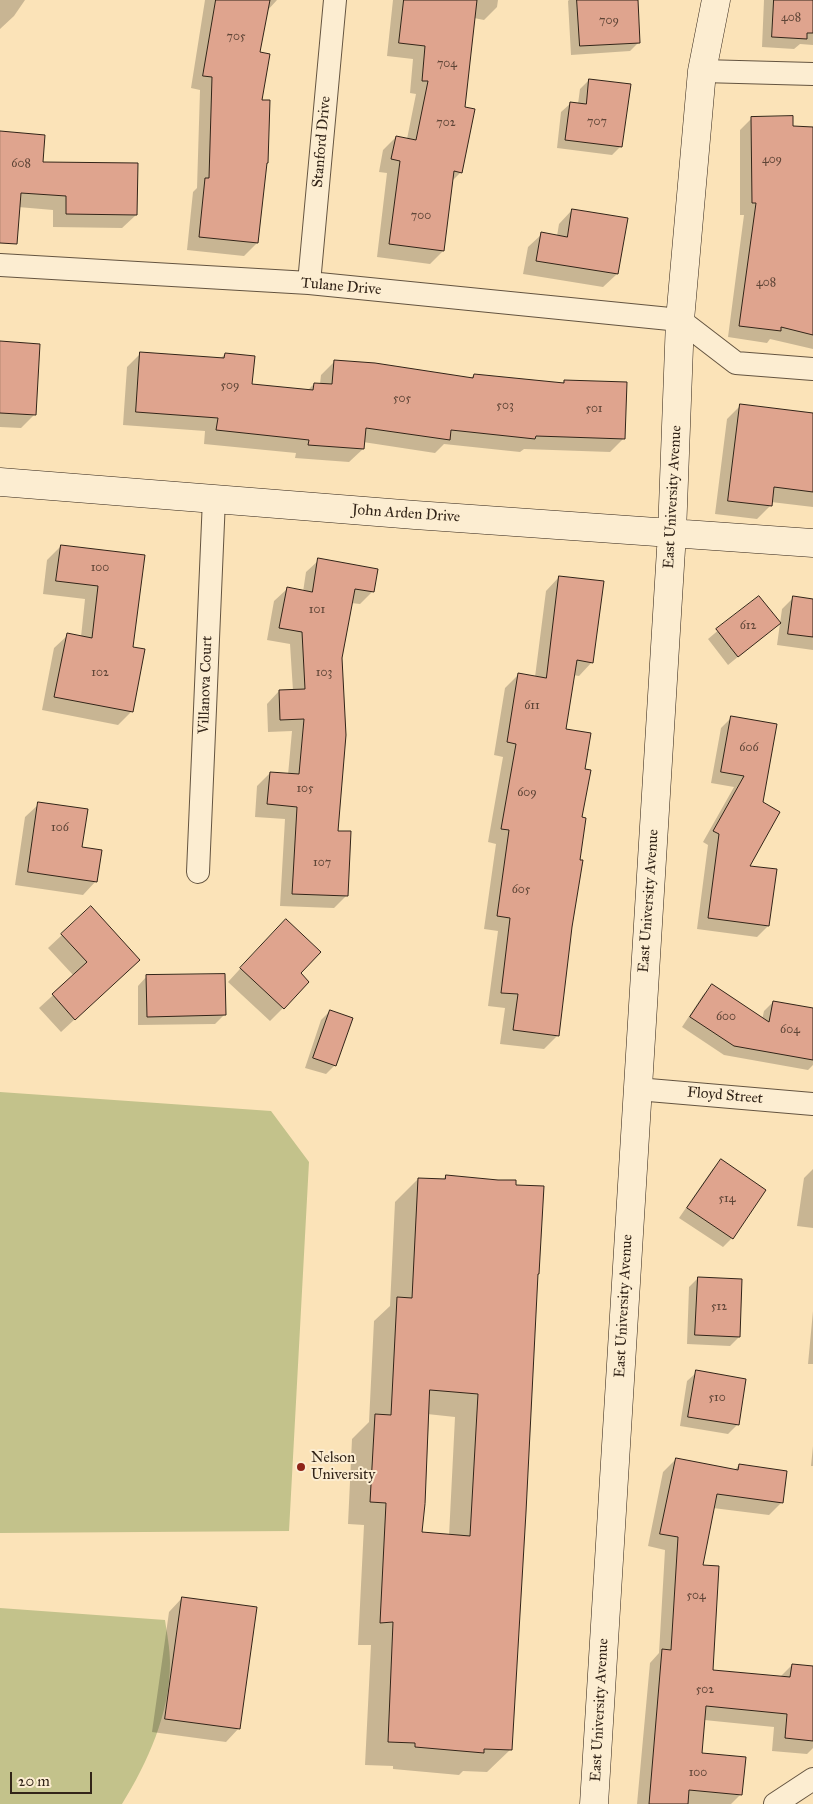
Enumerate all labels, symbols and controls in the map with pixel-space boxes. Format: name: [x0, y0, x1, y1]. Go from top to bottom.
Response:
house number: 408: [781, 11, 801, 25]
house number: 709: [599, 14, 619, 28]
house number: 705: [227, 30, 245, 44]
house number: 704: [437, 57, 457, 71]
street label: Stanford Drive: [309, 95, 335, 189]
house number: 707: [587, 115, 607, 129]
house number: 702: [436, 116, 456, 130]
house number: 409: [762, 153, 782, 167]
house number: 608: [11, 157, 31, 171]
house number: 700: [411, 209, 431, 223]
street label: Tulane Drive: [300, 275, 382, 299]
house number: 408: [756, 276, 776, 290]
house number: 509: [220, 379, 240, 393]
house number: 505: [393, 392, 411, 406]
house number: 503: [496, 399, 514, 413]
house number: 501: [585, 402, 603, 416]
street label: East University Avenue: [660, 425, 686, 569]
street label: John Arden Drive: [351, 501, 461, 527]
house number: 100: [91, 561, 109, 575]
house number: 101: [309, 603, 325, 617]
house number: 612: [740, 619, 756, 633]
street label: Villanova Court: [195, 636, 217, 734]
house number: 102: [91, 666, 109, 680]
house number: 103: [316, 666, 332, 680]
house number: 611: [524, 699, 540, 713]
house number: 606: [739, 741, 759, 755]
house number: 105: [296, 782, 314, 796]
house number: 609: [517, 786, 537, 800]
house number: 106: [51, 821, 69, 835]
street label: East University Avenue: [635, 829, 663, 973]
house number: 107: [313, 856, 331, 870]
house number: 605: [512, 883, 530, 897]
house number: 600: [716, 1010, 736, 1024]
house number: 604: [780, 1023, 800, 1037]
street label: Floyd Street: [686, 1084, 764, 1108]
house number: 514: [718, 1192, 736, 1206]
street label: East University Avenue: [611, 1234, 637, 1378]
house number: 512: [711, 1300, 727, 1314]
house number: 510: [708, 1391, 726, 1405]
place label: Nelson University: [311, 1449, 375, 1484]
marker: Nelson University: [295, 1461, 307, 1473]
house number: 504: [686, 1589, 706, 1603]
street label: East University Avenue: [587, 1638, 613, 1782]
house number: 502: [696, 1683, 714, 1697]
scale bar: [12, 1762, 95, 1794]
house number: 100: [689, 1766, 707, 1780]
text: 20 m: [18, 1772, 50, 1790]

